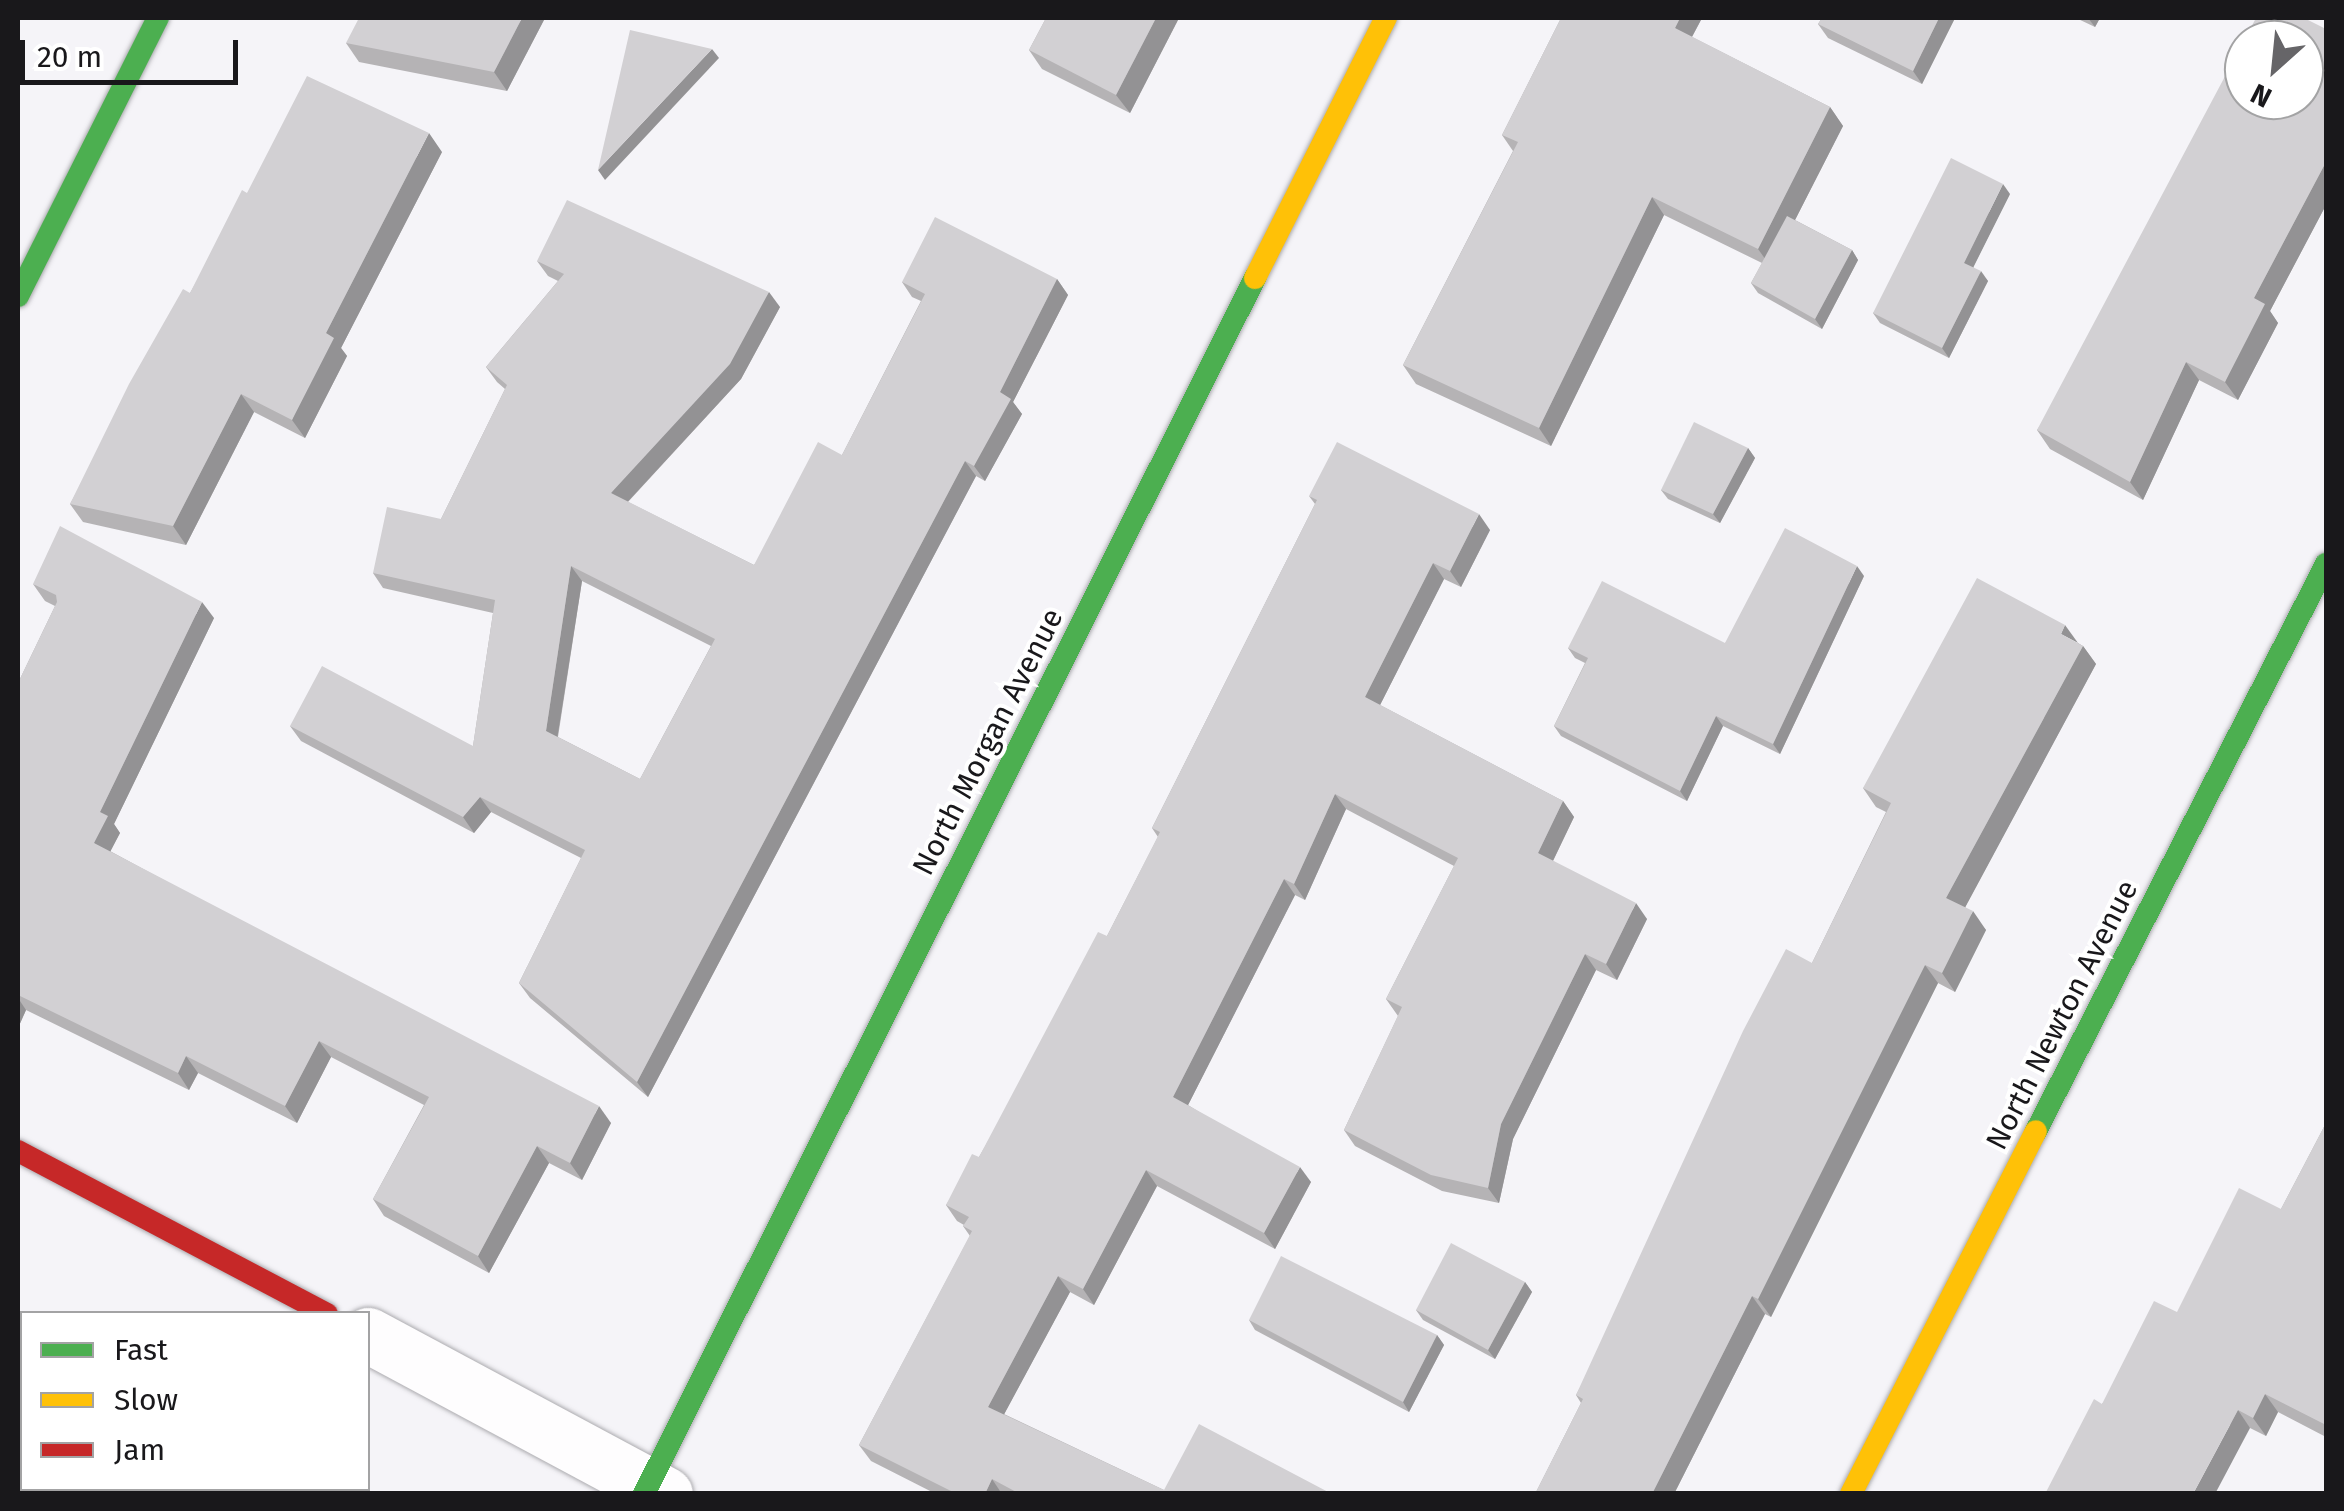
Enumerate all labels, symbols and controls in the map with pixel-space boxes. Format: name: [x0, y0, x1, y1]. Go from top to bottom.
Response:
scale bar: [25, 20, 242, 82]
north arrow: [2224, 20, 2324, 120]
text: 20 m: [37, 39, 102, 75]
text: N: [2245, 76, 2277, 114]
street label: North Morgan Avenue: [905, 603, 1071, 881]
street label: North Newton Avenue: [1978, 874, 2146, 1156]
legend: [20, 1311, 370, 1491]
text: Fast: [114, 1332, 168, 1368]
text: Slow: [114, 1382, 178, 1418]
text: Jam: [114, 1432, 165, 1468]

